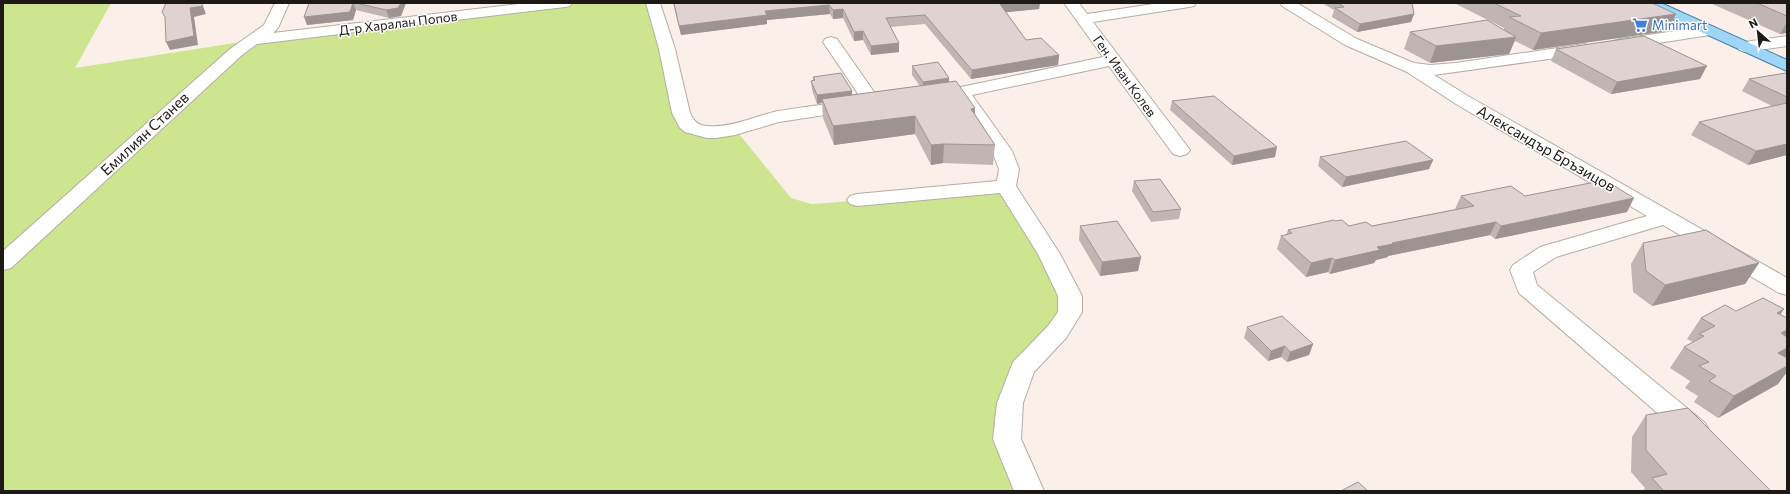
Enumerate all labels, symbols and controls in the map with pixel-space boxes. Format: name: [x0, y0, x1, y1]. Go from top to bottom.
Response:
street label: Д-р Харалан Попов: [338, 8, 458, 38]
north arrow: [1738, 12, 1778, 52]
text: N: [1746, 15, 1760, 30]
supermarket icon: Minimart: [1631, 16, 1649, 34]
place label: Minimart: [1652, 17, 1707, 33]
street label: Ген. Иван Колев: [1090, 32, 1160, 120]
street label: Емилиян Станев: [96, 88, 192, 179]
street label: Александър Бръзицов: [1474, 101, 1619, 195]

